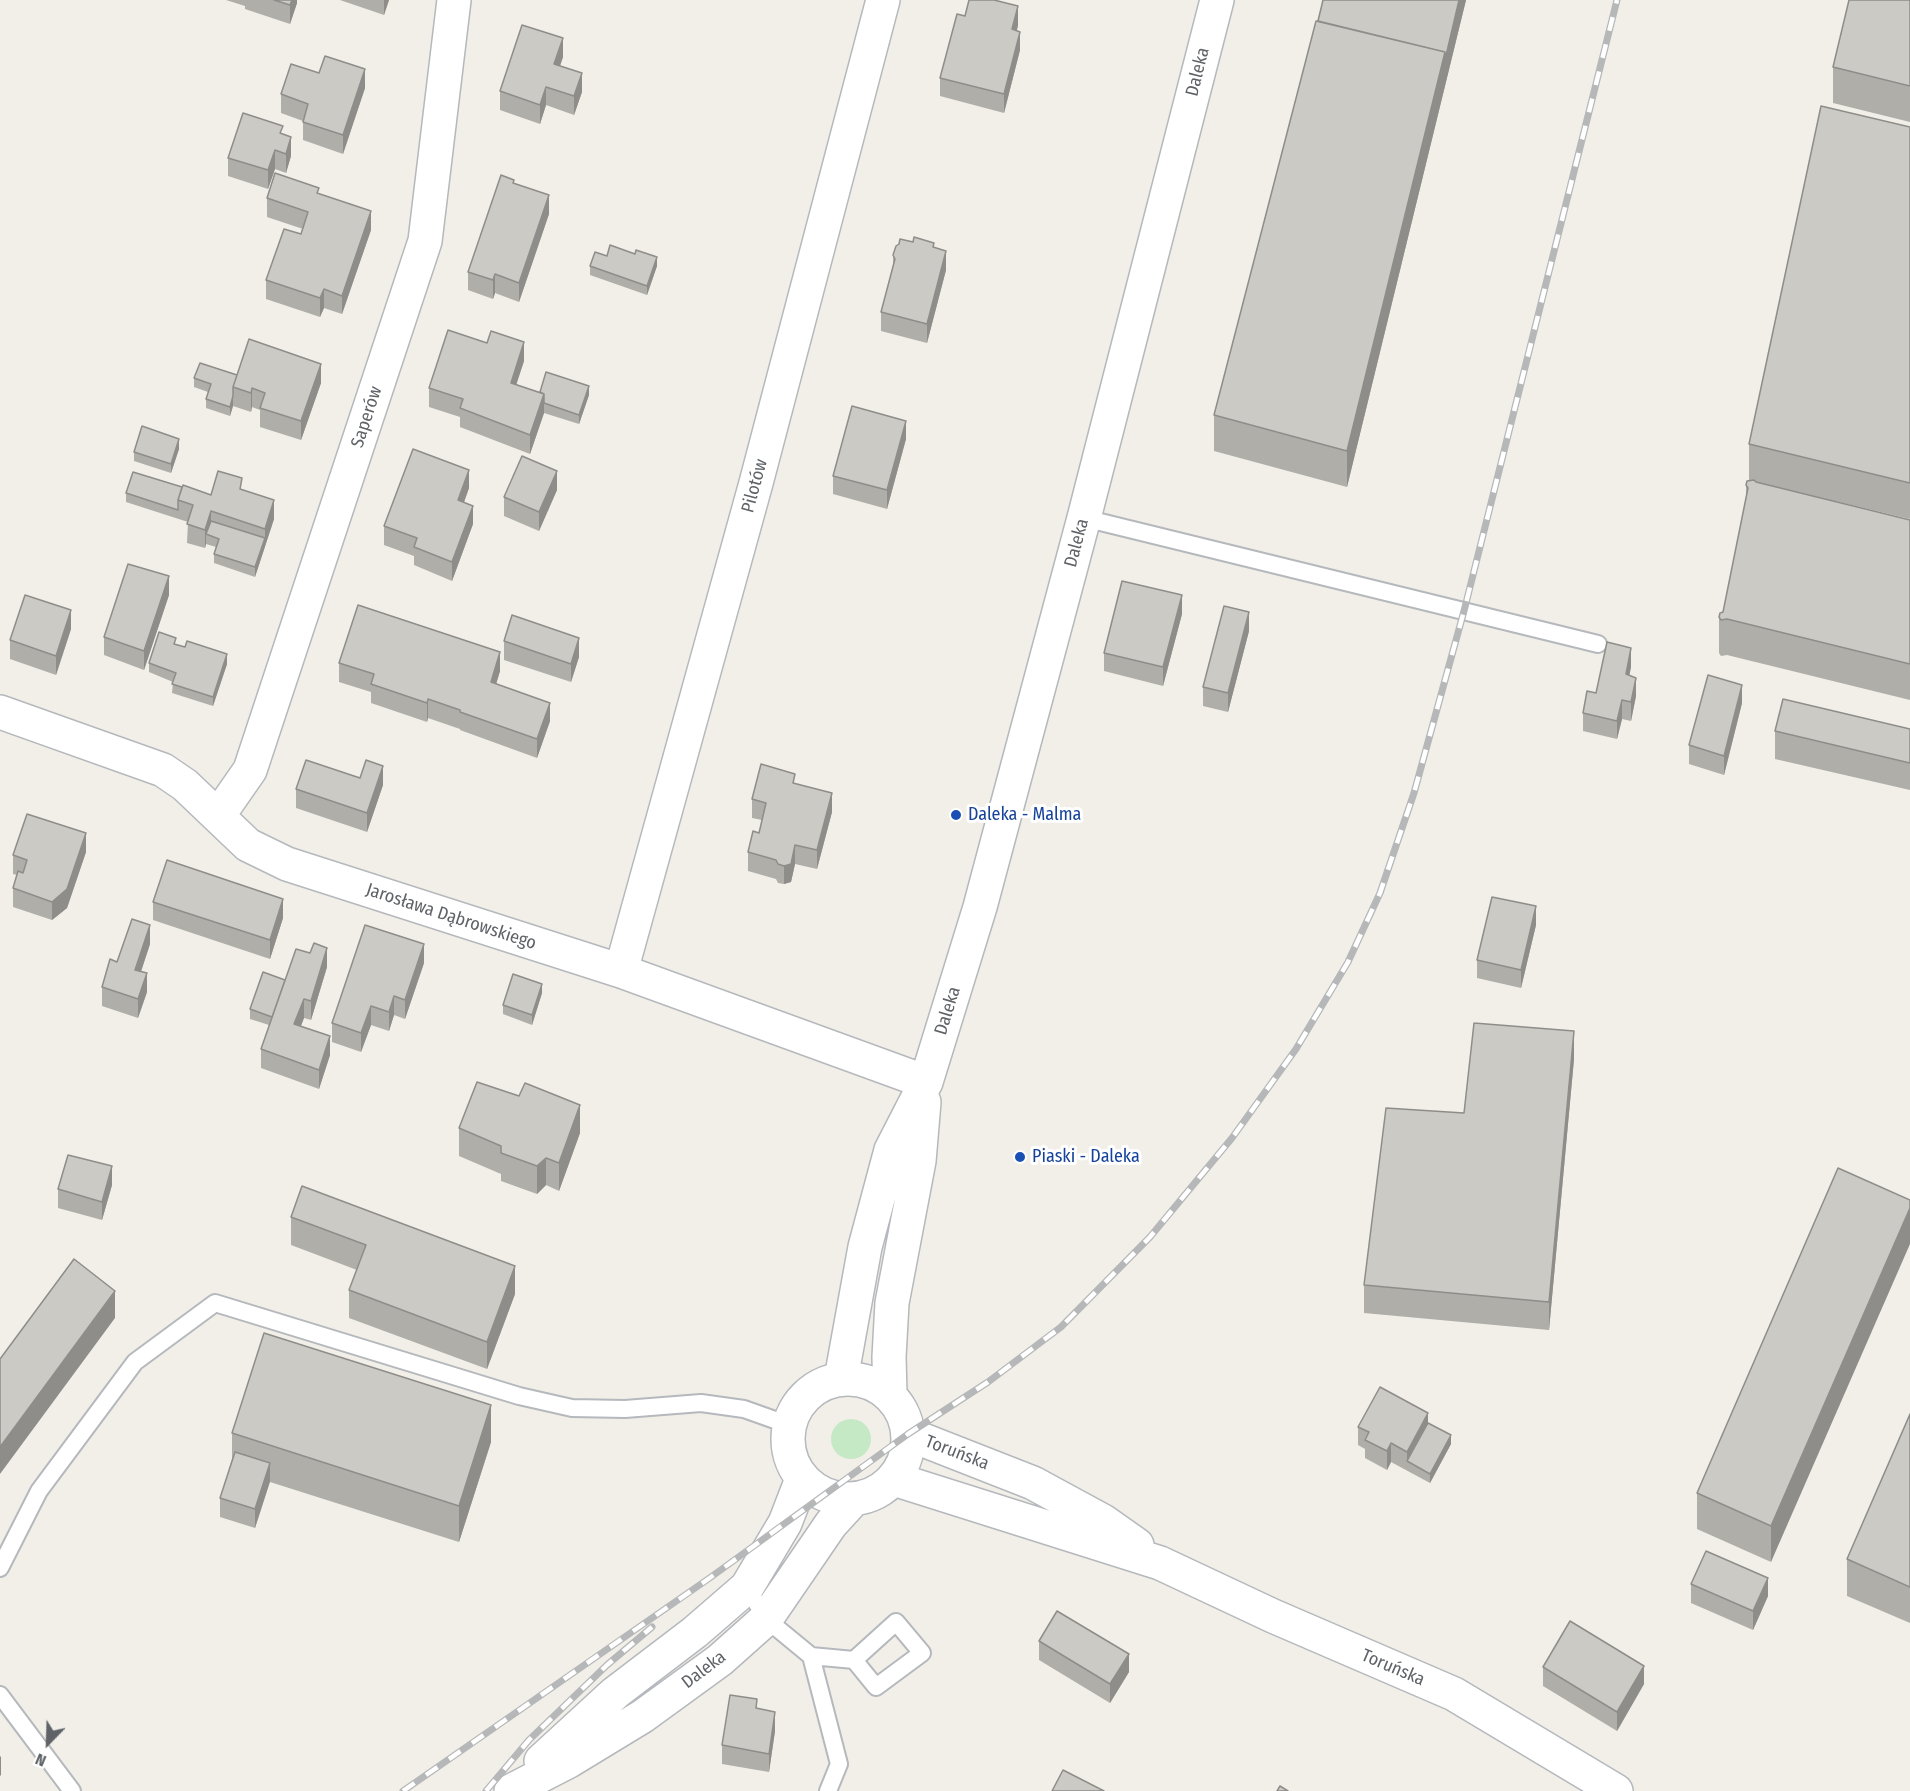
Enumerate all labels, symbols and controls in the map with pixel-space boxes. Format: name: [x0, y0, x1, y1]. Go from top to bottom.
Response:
street label: Daleka: [1182, 45, 1214, 99]
street label: Saperów: [347, 384, 387, 450]
street label: Pilotów: [737, 457, 773, 515]
street label: Daleka: [1060, 516, 1094, 570]
place label: Daleka - Malma: [968, 804, 1081, 826]
marker: Daleka - Malma: [949, 808, 963, 822]
street label: Jarosława Dąbrowskiego: [363, 879, 539, 955]
street label: Daleka: [930, 984, 966, 1038]
place label: Piaski - Daleka: [1032, 1146, 1140, 1168]
marker: Piaski - Daleka: [1013, 1150, 1027, 1164]
street label: Toruńska: [922, 1431, 992, 1475]
street label: Toruńska: [1358, 1645, 1428, 1691]
street label: Daleka: [678, 1647, 730, 1693]
north arrow: [18, 1713, 78, 1773]
text: N: [33, 1749, 49, 1771]

